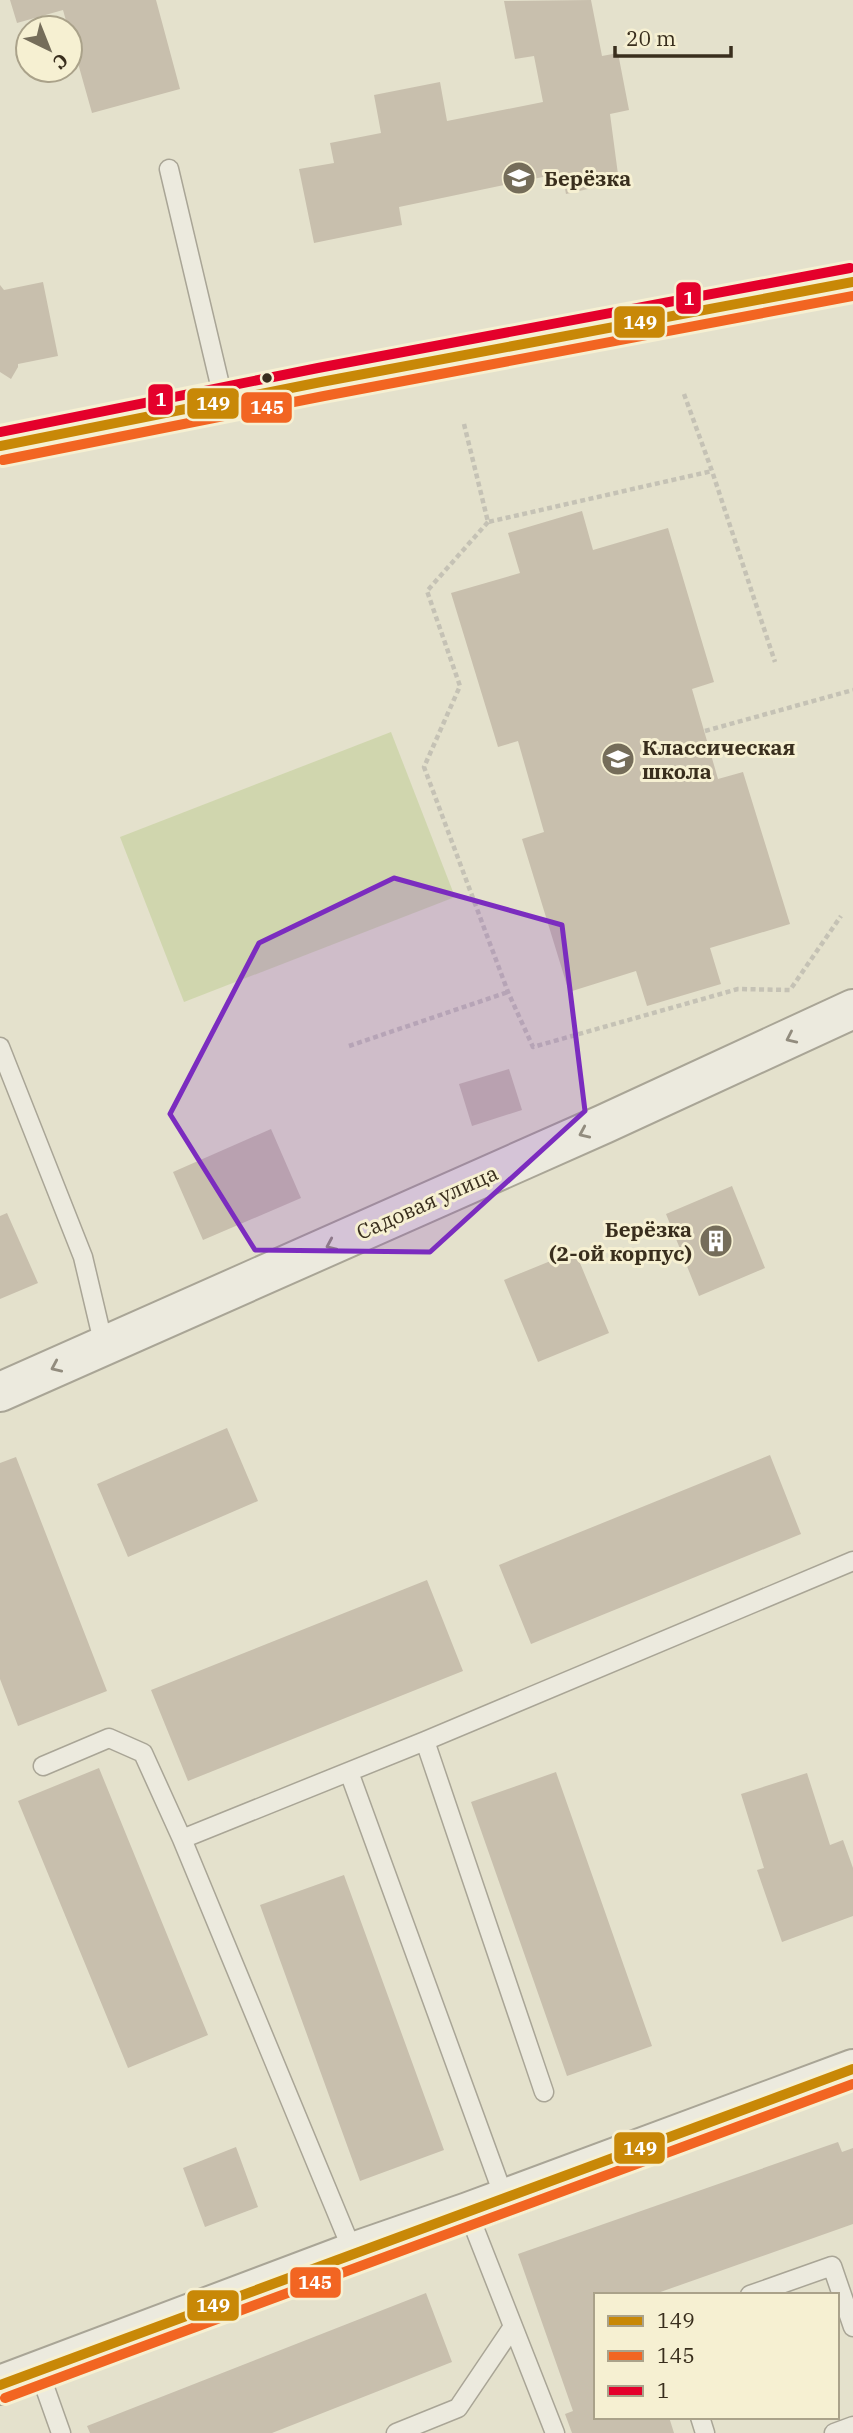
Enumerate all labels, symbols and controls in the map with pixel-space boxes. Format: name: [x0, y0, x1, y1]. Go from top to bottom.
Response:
north arrow: [14, 14, 84, 84]
scale bar: [615, 14, 730, 58]
text: 20 m: [626, 24, 676, 52]
text: С: [48, 48, 73, 75]
school or university icon: Берёзка: [500, 159, 538, 197]
place label: Берёзка: [544, 164, 631, 192]
line badge: 1: [675, 281, 702, 315]
text: 1: [683, 286, 695, 310]
line badge: 149: [613, 305, 666, 339]
text: 149: [623, 310, 657, 334]
unlabelled marker: [260, 371, 274, 385]
line badge: 1: [147, 383, 174, 416]
text: 1: [155, 387, 167, 411]
line badge: 149: [186, 387, 240, 420]
text: 149: [196, 391, 230, 415]
line badge: 145: [240, 391, 293, 424]
text: 145: [250, 395, 284, 419]
place label: Классическая школа: [642, 733, 795, 785]
school or university icon: Классическая школа: [599, 740, 637, 778]
one-way arrow: [786, 1030, 798, 1044]
one-way arrow: [579, 1125, 591, 1139]
street label: Садовая улица: [352, 1158, 502, 1246]
place label: Берёзка (2-ой корпус): [549, 1215, 692, 1267]
building icon: Берёзка (2-ой корпус): [697, 1222, 735, 1260]
one-way arrow: [326, 1237, 339, 1251]
one-way arrow: [51, 1359, 63, 1373]
line badge: 149: [613, 2131, 666, 2165]
text: 149: [623, 2136, 657, 2160]
line badge: 145: [289, 2266, 342, 2299]
text: 145: [298, 2270, 332, 2294]
line badge: 149: [186, 2289, 240, 2322]
text: 149: [196, 2293, 230, 2317]
legend: [594, 2293, 839, 2419]
text: 149: [657, 2306, 695, 2334]
text: 145: [657, 2341, 695, 2369]
text: 1: [657, 2376, 670, 2404]

